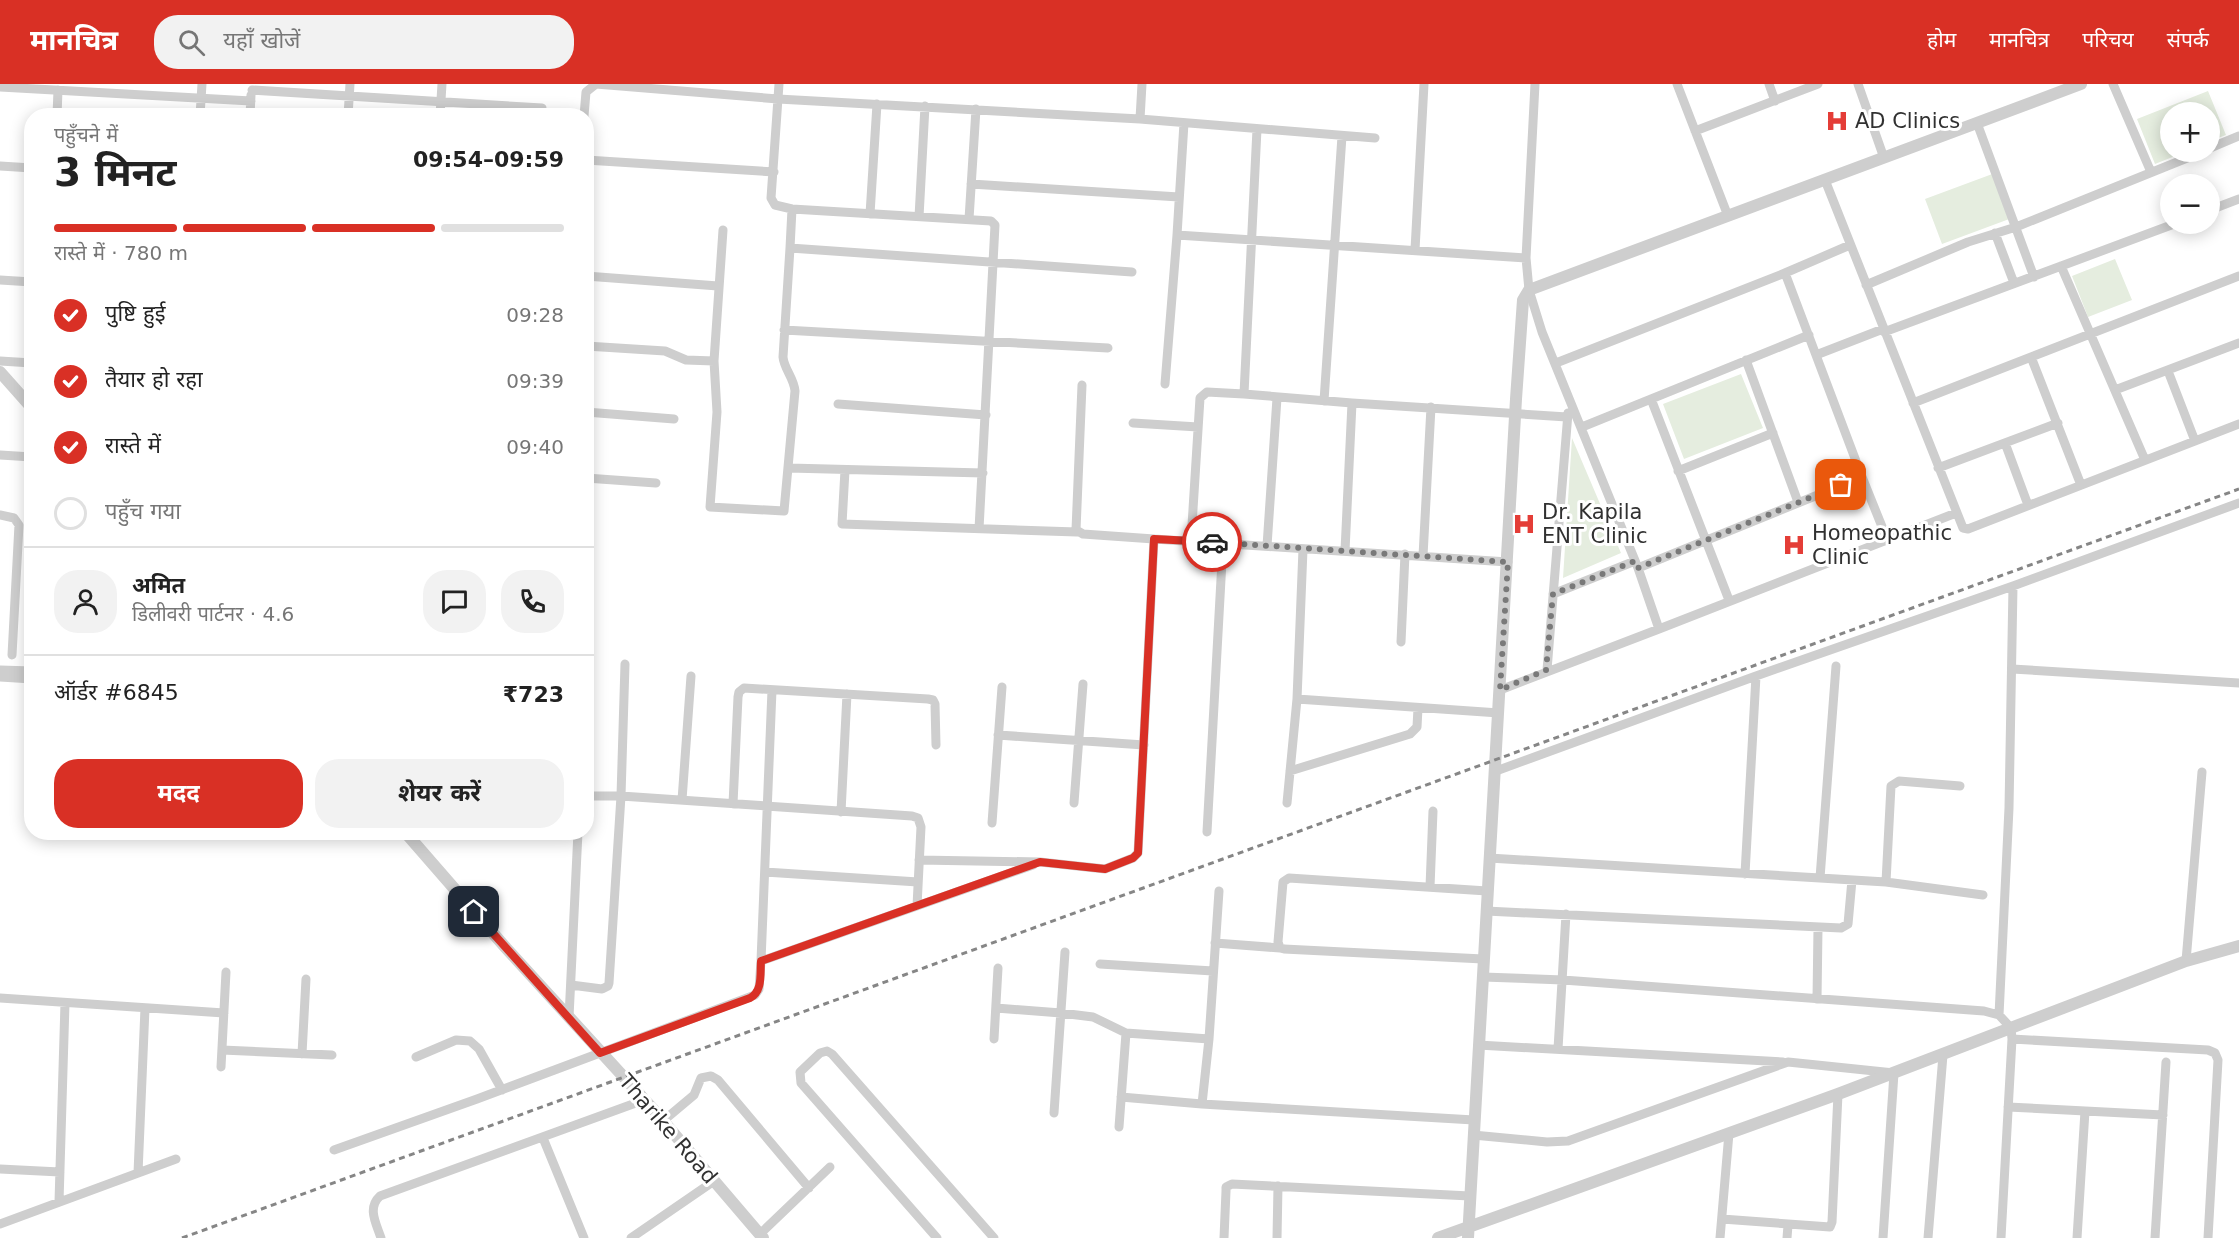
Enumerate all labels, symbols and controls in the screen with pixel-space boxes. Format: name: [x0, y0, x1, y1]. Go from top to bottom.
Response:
search box: [154, 15, 574, 69]
text: मानचित्र: [30, 24, 118, 57]
icon: search: [175, 26, 208, 59]
text: यहाँ खोजें: [223, 28, 300, 53]
text: होम: [1927, 28, 1956, 52]
text: मानचित्र: [1989, 28, 2049, 52]
text: परिचय: [2082, 28, 2134, 52]
text: संपर्क: [2167, 28, 2209, 52]
map controls: [2160, 102, 2220, 234]
button: +: [2160, 102, 2220, 162]
hospital icon: AD Clinics: [1824, 108, 1850, 134]
place label: AD Clinics: [1855, 109, 1960, 133]
text: पहुँचने में: [54, 123, 118, 147]
text: 09:54–09:59: [413, 147, 564, 172]
text: 3 मिनट: [54, 150, 177, 195]
button: −: [2160, 174, 2220, 234]
text: रास्ते में · 780 m: [54, 241, 188, 265]
icon: check: [54, 299, 87, 332]
text: पुष्टि हुई: [105, 301, 166, 326]
text: 09:28: [506, 303, 564, 327]
icon: check: [54, 365, 87, 398]
text: तैयार हो रहा: [105, 367, 203, 392]
text: 09:39: [506, 369, 564, 393]
icon: check: [54, 431, 87, 464]
text: रास्ते में: [105, 433, 161, 458]
text: 09:40: [506, 435, 564, 459]
pin: [1815, 459, 1866, 510]
icon: bag: [1824, 468, 1857, 501]
text: पहुँच गया: [105, 499, 181, 524]
place label: Dr. Kapila ENT Clinic: [1542, 500, 1648, 548]
hospital icon: Dr. Kapila ENT Clinic: [1511, 511, 1537, 537]
courier: [1182, 512, 1242, 572]
place label: Homeopathic Clinic: [1812, 521, 1952, 569]
icon: car: [1196, 526, 1229, 559]
hospital icon: Homeopathic Clinic: [1781, 532, 1807, 558]
button: person: [54, 570, 117, 633]
button: chat: [423, 570, 486, 633]
button: phone: [501, 570, 564, 633]
text: अमित: [132, 573, 185, 598]
text: डिलीवरी पार्टनर · 4.6: [132, 602, 294, 626]
text: ऑर्डर #6845: [54, 680, 179, 705]
text: ₹723: [503, 682, 564, 707]
button: मदद: [54, 759, 303, 828]
button: शेयर करें: [315, 759, 564, 828]
pin: [448, 886, 499, 937]
icon: home: [457, 895, 490, 928]
street label: Tharike Road: [613, 1069, 722, 1189]

